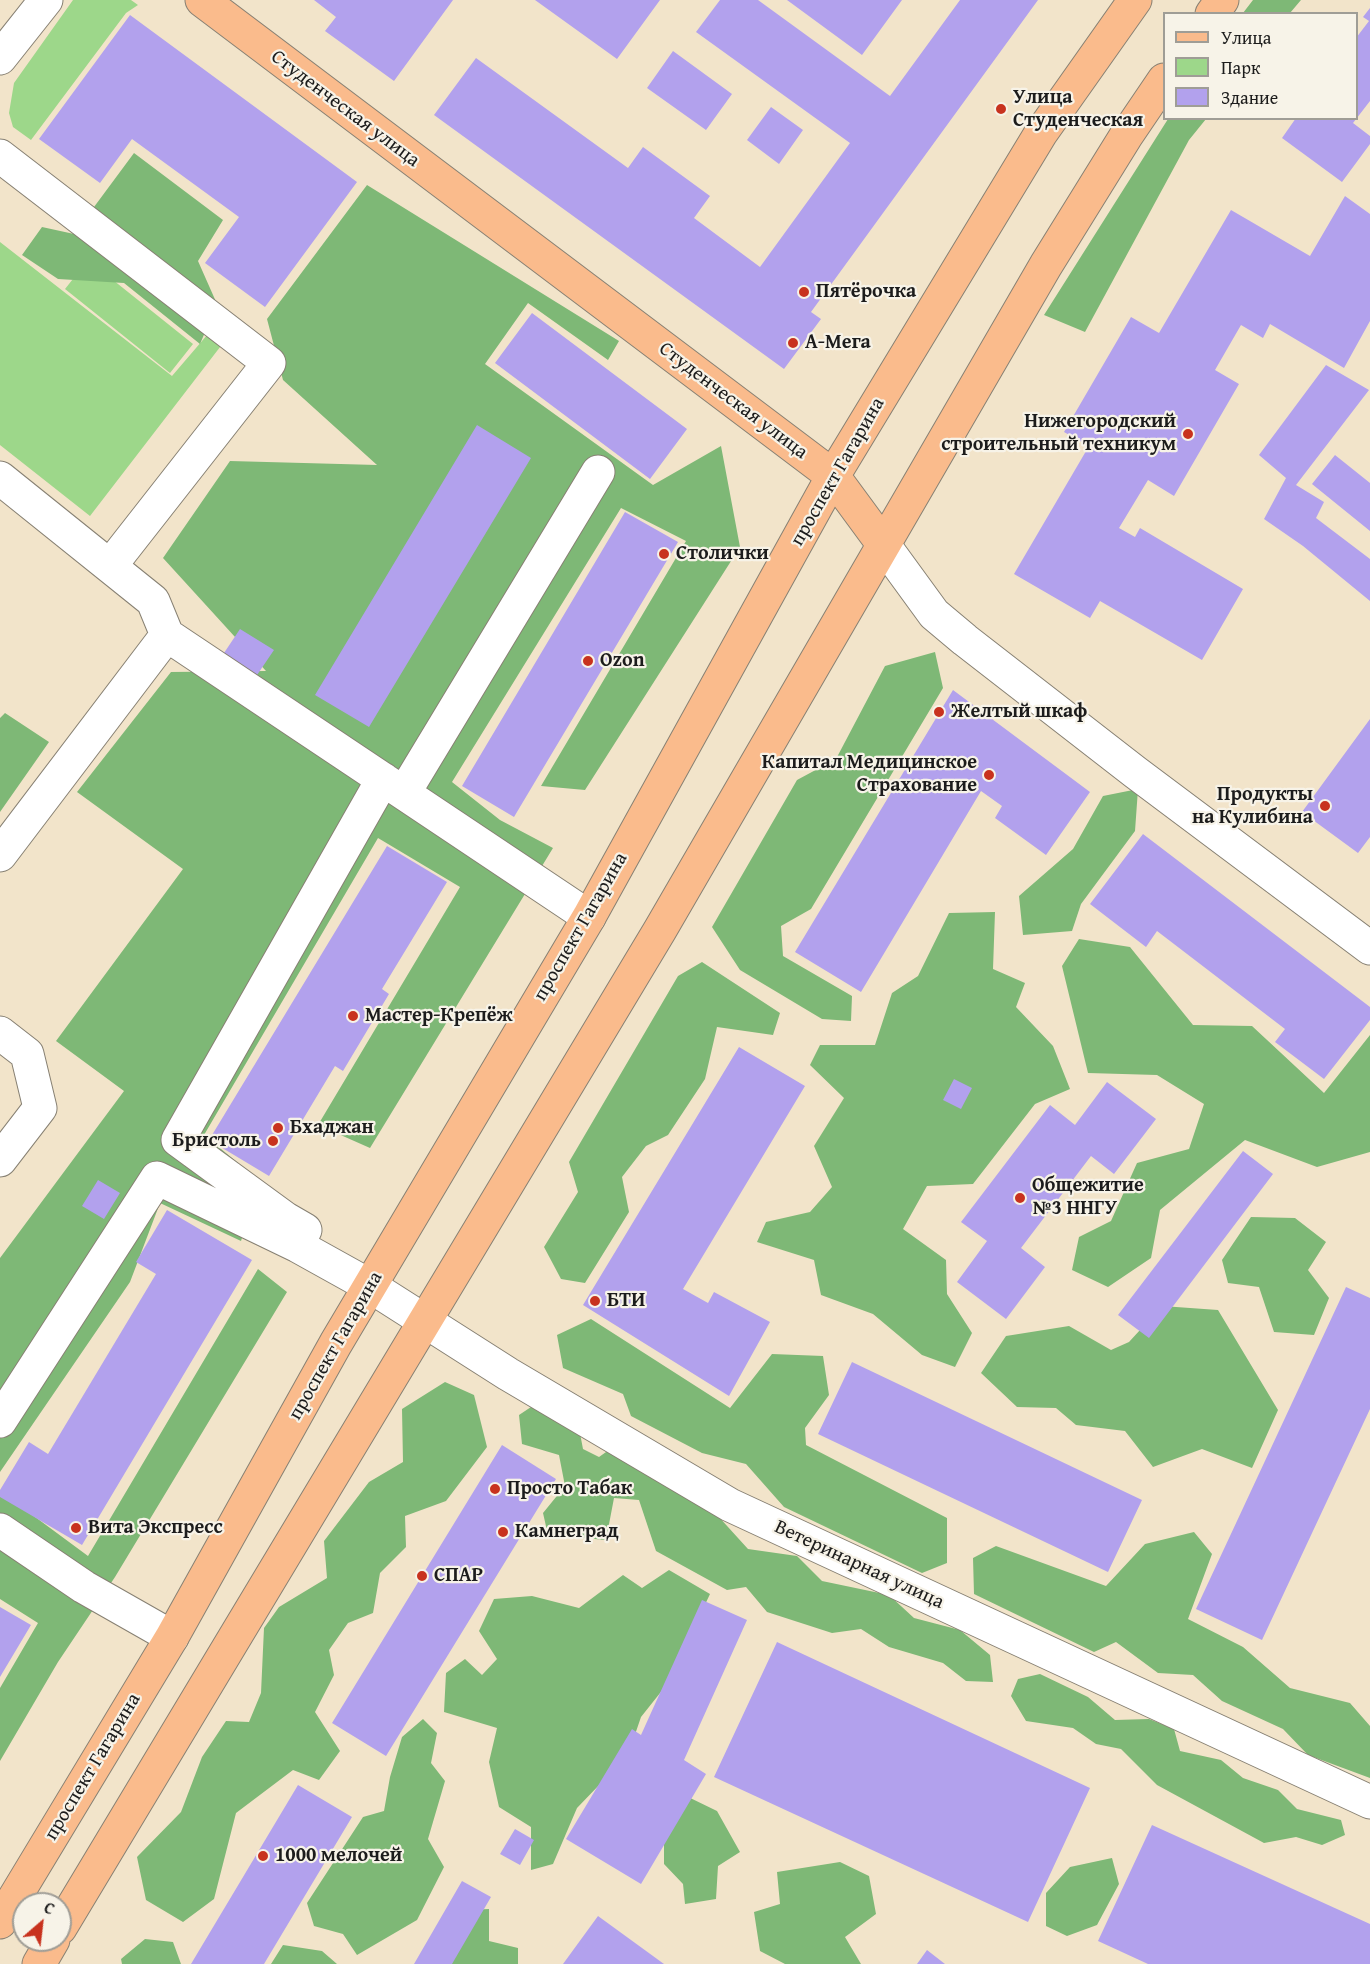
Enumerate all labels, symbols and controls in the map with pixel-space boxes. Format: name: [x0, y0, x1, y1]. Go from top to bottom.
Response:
legend: [1163, 12, 1358, 120]
text: Улица: [1221, 24, 1271, 51]
street label: Студенческая улица: [266, 45, 424, 173]
text: Парк: [1221, 54, 1260, 81]
text: Здание: [1221, 84, 1278, 111]
place label: Улица Студенческая: [1013, 86, 1143, 133]
marker: Улица Студенческая: [994, 102, 1008, 116]
place label: Пятёрочка: [816, 280, 916, 304]
marker: Пятёрочка: [797, 285, 811, 299]
place label: А-Мега: [805, 331, 871, 355]
marker: А-Мега: [786, 336, 800, 350]
street label: Студенческая улица: [654, 337, 812, 465]
street label: проспект Гагарина: [786, 394, 890, 550]
place label: Нижегородский строительный техникум: [941, 410, 1176, 457]
marker: Нижегородский строительный техникум: [1181, 427, 1195, 441]
place label: Столички: [676, 542, 769, 566]
marker: Столички: [657, 547, 671, 561]
place label: Ozon: [600, 649, 645, 673]
marker: Ozon: [581, 654, 595, 668]
place label: Желтый шкаф: [951, 700, 1087, 724]
marker: Желтый шкаф: [932, 705, 946, 719]
place label: Капитал Медицинское Страхование: [762, 751, 977, 798]
marker: Капитал Медицинское Страхование: [982, 768, 996, 782]
place label: Продукты на Кулибина: [1192, 783, 1313, 830]
marker: Продукты на Кулибина: [1318, 799, 1332, 813]
street label: проспект Гагарина: [529, 849, 633, 1005]
place label: Мастер-Крепёж: [365, 1004, 513, 1028]
marker: Мастер-Крепёж: [346, 1009, 360, 1023]
place label: Бхаджан: [290, 1116, 374, 1140]
marker: Бхаджан: [271, 1121, 285, 1135]
place label: Бристоль: [172, 1129, 261, 1153]
marker: Бристоль: [266, 1134, 280, 1148]
place label: Общежитие №3 ННГУ: [1032, 1174, 1144, 1221]
marker: Общежитие №3 ННГУ: [1013, 1191, 1027, 1205]
street label: проспект Гагарина: [284, 1268, 388, 1424]
place label: БТИ: [607, 1289, 645, 1313]
marker: БТИ: [588, 1294, 602, 1308]
place label: Просто Табак: [507, 1477, 632, 1501]
marker: Просто Табак: [488, 1482, 502, 1496]
street label: Ветеринарная улица: [771, 1515, 947, 1615]
place label: Вита Экспресс: [88, 1516, 223, 1540]
place label: Камнеград: [515, 1520, 619, 1544]
marker: Вита Экспресс: [69, 1521, 83, 1535]
marker: Камнеград: [496, 1525, 510, 1539]
place label: СПАР: [434, 1564, 483, 1588]
marker: СПАР: [415, 1569, 429, 1583]
street label: проспект Гагарина: [40, 1689, 146, 1845]
place label: 1000 мелочей: [275, 1844, 402, 1868]
marker: 1000 мелочей: [256, 1849, 270, 1863]
north arrow: [12, 1892, 72, 1952]
text: С: [40, 1895, 59, 1921]

